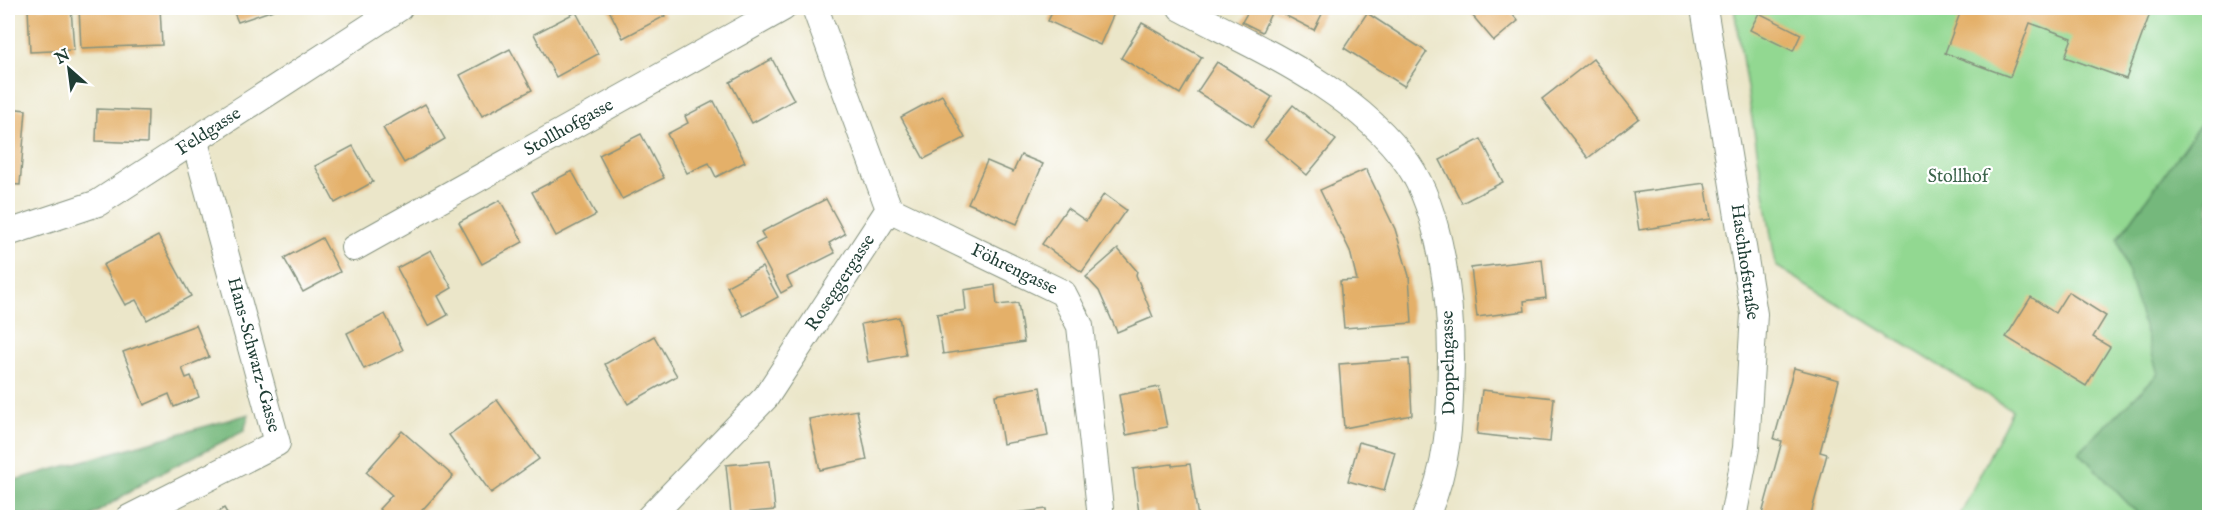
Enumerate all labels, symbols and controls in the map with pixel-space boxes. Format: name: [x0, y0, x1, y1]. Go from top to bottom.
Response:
north arrow: [39, 39, 99, 99]
text: N: [51, 45, 74, 70]
street label: Stollhofgasse: [520, 94, 618, 162]
street label: Feldgasse: [172, 103, 246, 161]
park label: Stollhof: [1928, 166, 1992, 189]
street label: Haschhofstraße: [1724, 202, 1764, 322]
street label: Roseggergasse: [801, 230, 881, 336]
street label: Föhrengasse: [967, 239, 1061, 301]
street label: Hans-Schwarz-Gasse: [221, 275, 285, 435]
street label: Doppelngasse: [1437, 310, 1461, 416]

